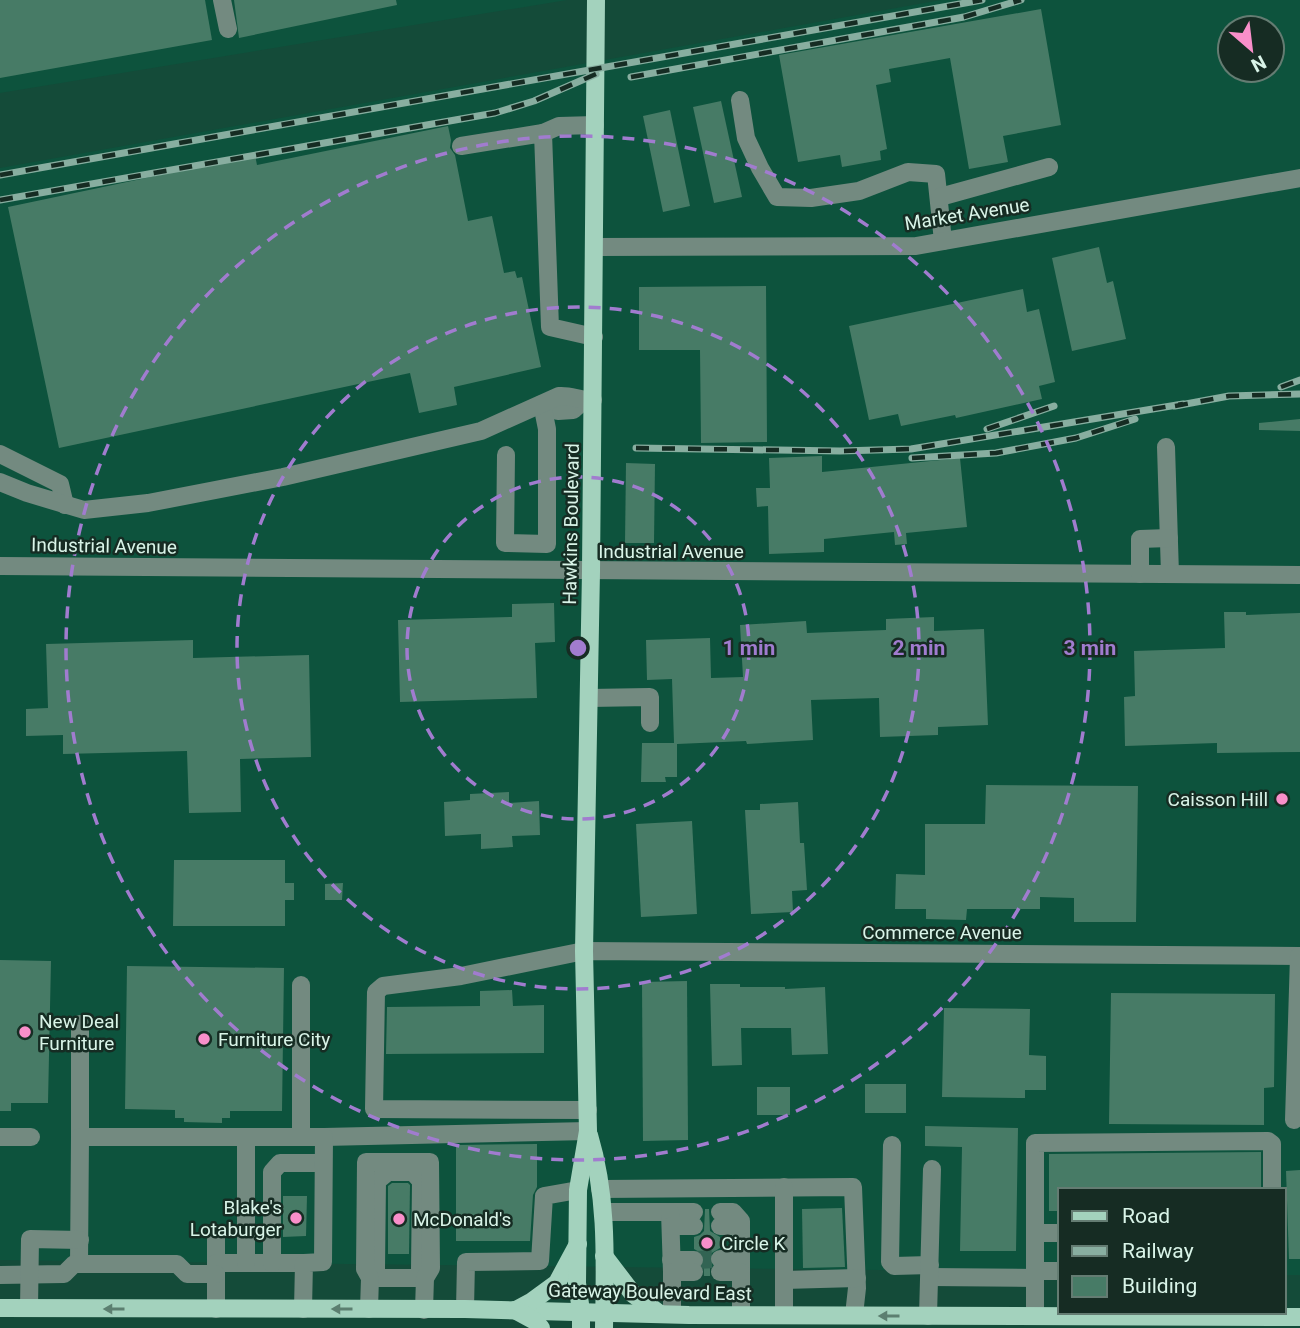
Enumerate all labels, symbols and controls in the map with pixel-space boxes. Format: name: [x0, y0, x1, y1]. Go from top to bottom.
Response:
north arrow: [1216, 14, 1286, 84]
text: N: [1247, 50, 1270, 77]
street label: Market Avenue: [903, 193, 1031, 235]
street label: Hawkins Boulevard: [558, 443, 584, 605]
street label: Industrial Avenue: [31, 533, 177, 559]
street label: Industrial Avenue: [598, 540, 744, 563]
centre of rings: [566, 636, 590, 660]
text: 1 min: [723, 636, 775, 660]
text: 2 min: [893, 636, 945, 660]
text: 3 min: [1064, 636, 1116, 660]
place label: Caisson Hill: [1168, 788, 1268, 811]
marker: Caisson Hill: [1274, 791, 1290, 807]
street label: Commerce Avenue: [862, 921, 1022, 944]
place label: New Deal Furniture: [39, 1010, 119, 1055]
marker: New Deal Furniture: [17, 1024, 33, 1040]
place label: Furniture City: [218, 1028, 330, 1051]
marker: Furniture City: [196, 1031, 212, 1047]
legend: [1058, 1188, 1286, 1314]
place label: Blake's Lotaburger: [190, 1196, 283, 1241]
text: Road: [1122, 1204, 1170, 1228]
place label: McDonald's: [413, 1208, 511, 1231]
marker: Blake's Lotaburger: [288, 1210, 304, 1226]
marker: McDonald's: [391, 1211, 407, 1227]
place label: Circle K: [721, 1232, 786, 1255]
marker: Circle K: [699, 1235, 715, 1251]
text: Railway: [1122, 1239, 1194, 1263]
text: Building: [1122, 1274, 1197, 1298]
street label: Gateway Boulevard East: [548, 1279, 752, 1305]
one-way arrow: [103, 1303, 125, 1314]
one-way arrow: [330, 1303, 352, 1315]
one-way arrow: [878, 1310, 900, 1321]

